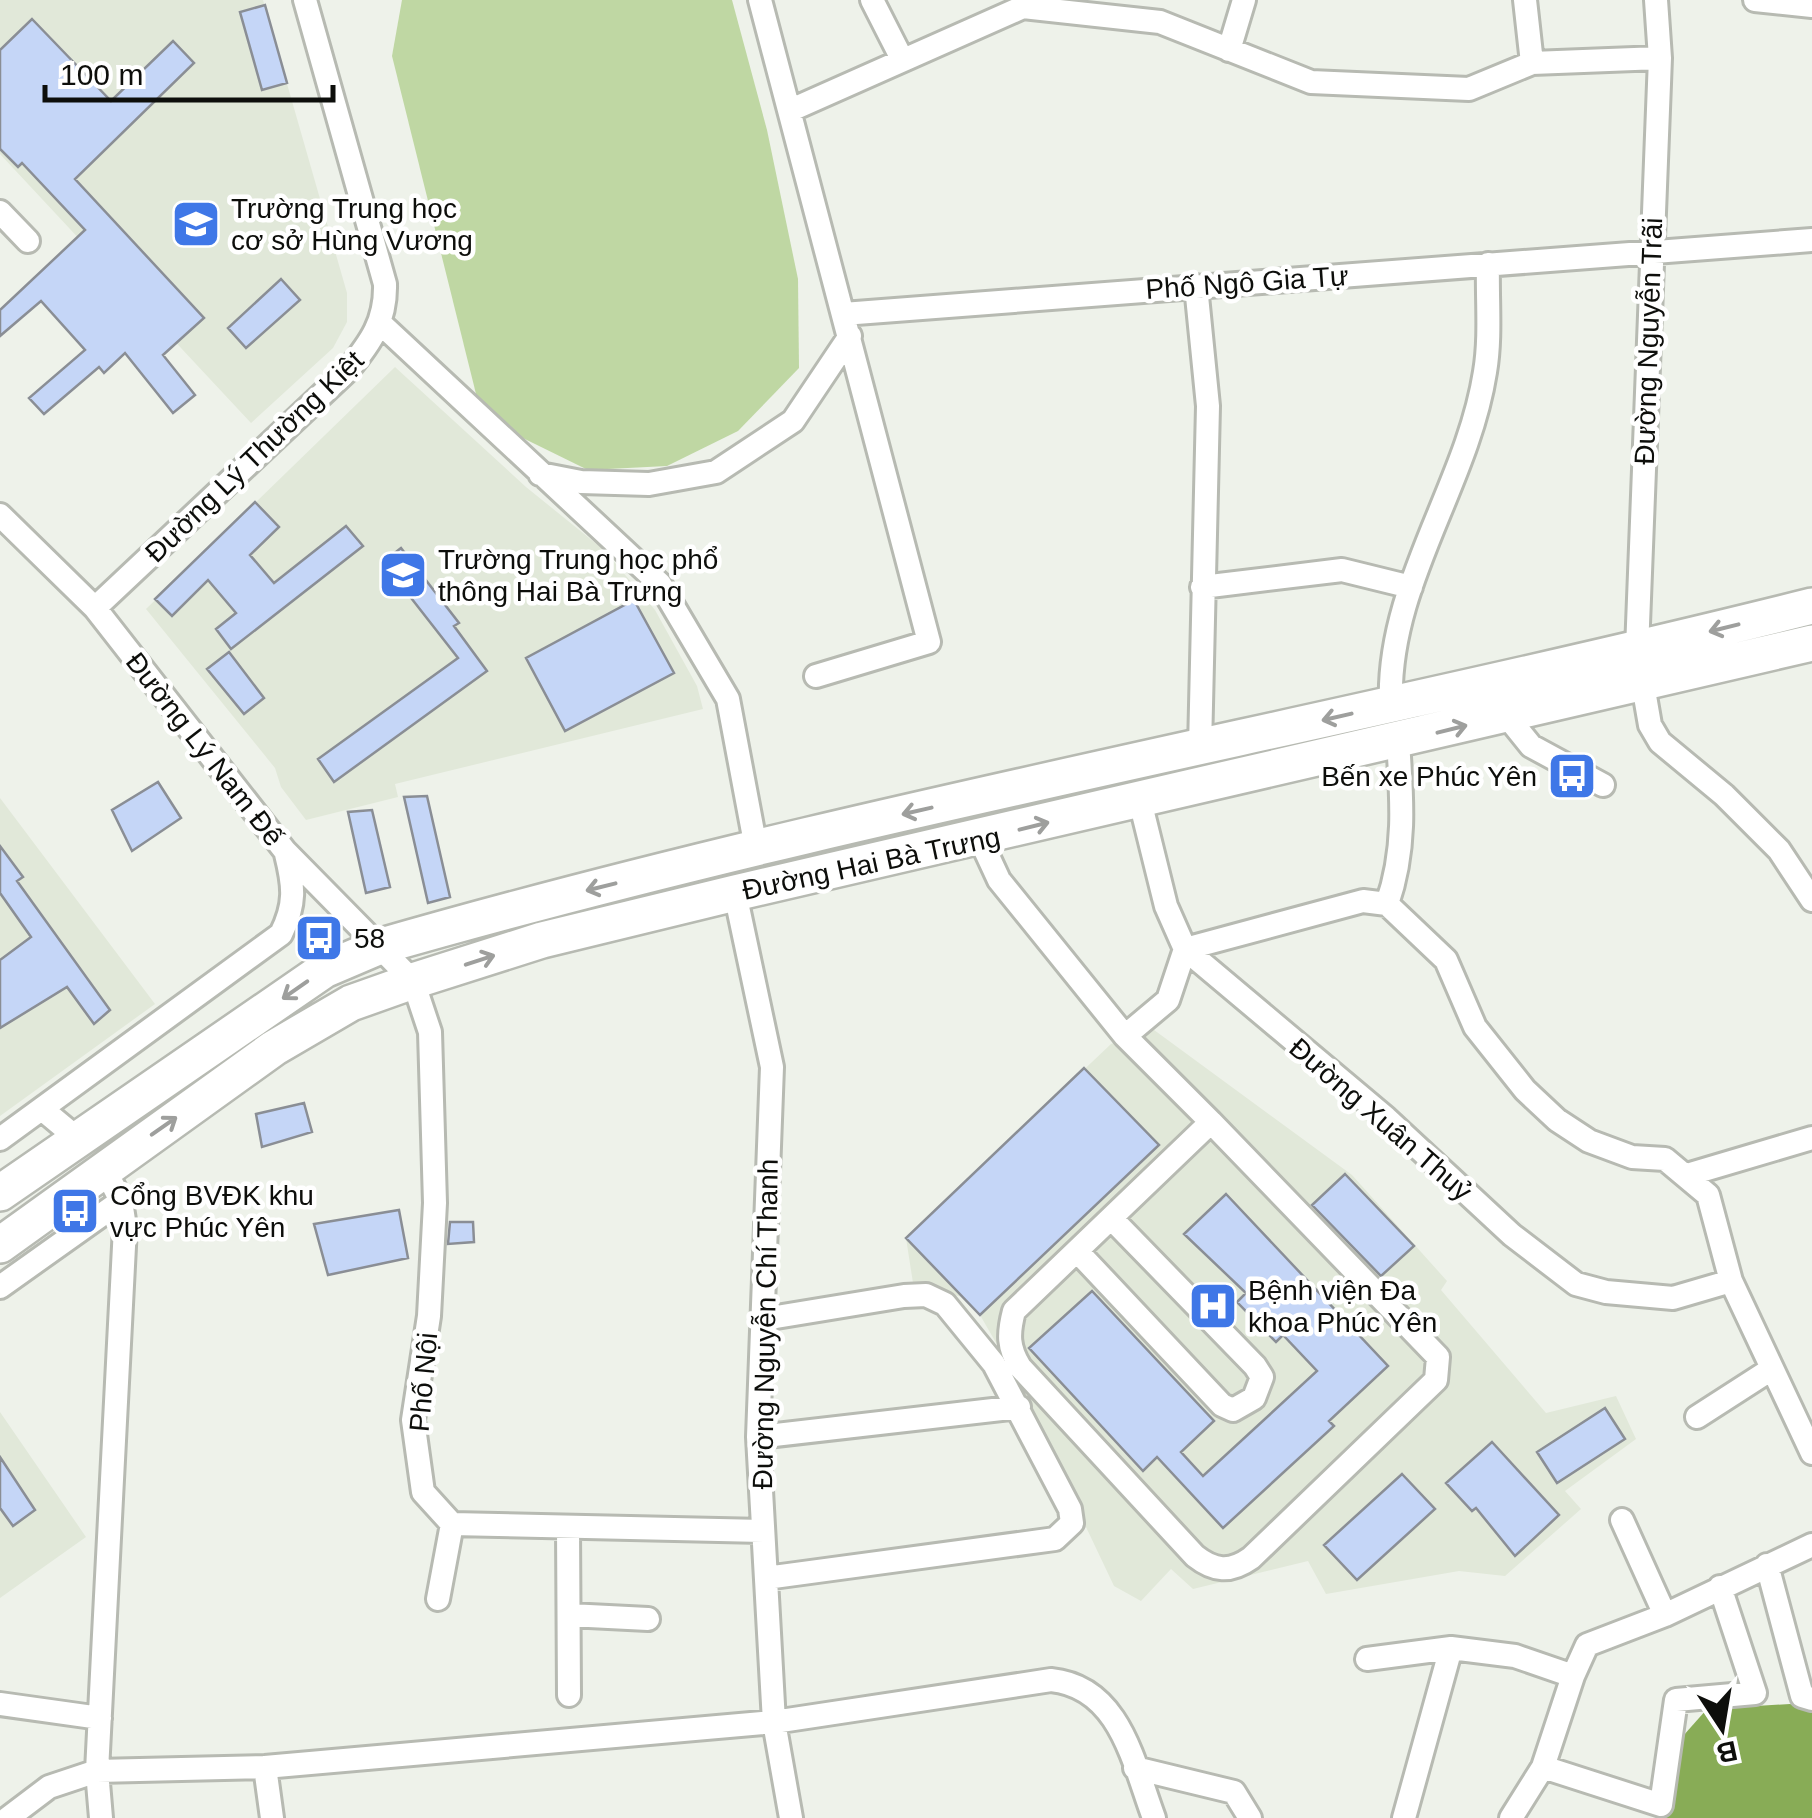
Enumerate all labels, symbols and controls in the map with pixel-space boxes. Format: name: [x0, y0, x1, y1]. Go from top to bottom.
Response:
scale bar: [45, 40, 332, 102]
text: 100 m: [60, 58, 143, 91]
place label: Trường Trung học cơ sở Hùng Vương: [231, 193, 473, 256]
school or university icon: Trường Trung học cơ sở Hùng Vương: [170, 198, 222, 250]
street label: Đường Nguyễn Trãi: [1629, 217, 1668, 465]
street label: Phố Ngô Gia Tự: [1144, 260, 1350, 305]
street label: Đường Lý Thường Kiệt: [139, 344, 370, 568]
place label: Trường Trung học phổ thông Hai Bà Trưng: [438, 544, 718, 607]
school or university icon: Trường Trung học phổ thông Hai Bà Trưng: [377, 549, 429, 601]
one-way arrow: [1709, 620, 1741, 638]
street label: Đường Lý Nam Đế: [120, 647, 290, 852]
one-way arrow: [1322, 709, 1354, 727]
one-way arrow: [1436, 718, 1468, 737]
bus stop icon: Bến xe Phúc Yên: [1546, 750, 1598, 802]
place label: Bến xe Phúc Yên: [1321, 761, 1537, 792]
one-way arrow: [902, 803, 934, 822]
one-way arrow: [1017, 816, 1049, 834]
street label: Đường Hai Bà Trưng: [739, 821, 1003, 906]
one-way arrow: [586, 878, 617, 897]
bus stop icon: 58: [293, 912, 345, 964]
place label: 58: [354, 923, 385, 954]
one-way arrow: [463, 949, 495, 967]
one-way arrow: [282, 979, 309, 1000]
street label: Đường Xuân Thuỷ: [1283, 1032, 1478, 1207]
one-way arrow: [150, 1116, 177, 1137]
street label: Đường Nguyễn Chí Thanh: [747, 1158, 784, 1490]
place label: Cổng BVĐK khu vực Phúc Yên: [110, 1180, 314, 1243]
bus stop icon: Cổng BVĐK khu vực Phúc Yên: [49, 1185, 101, 1237]
place label: Bệnh viện Đa khoa Phúc Yên: [1248, 1275, 1437, 1338]
hospital icon: Bệnh viện Đa khoa Phúc Yên: [1187, 1280, 1239, 1332]
street label: Phố Nội: [404, 1331, 443, 1433]
north arrow: [1672, 1678, 1772, 1778]
text: B: [1714, 1735, 1740, 1769]

